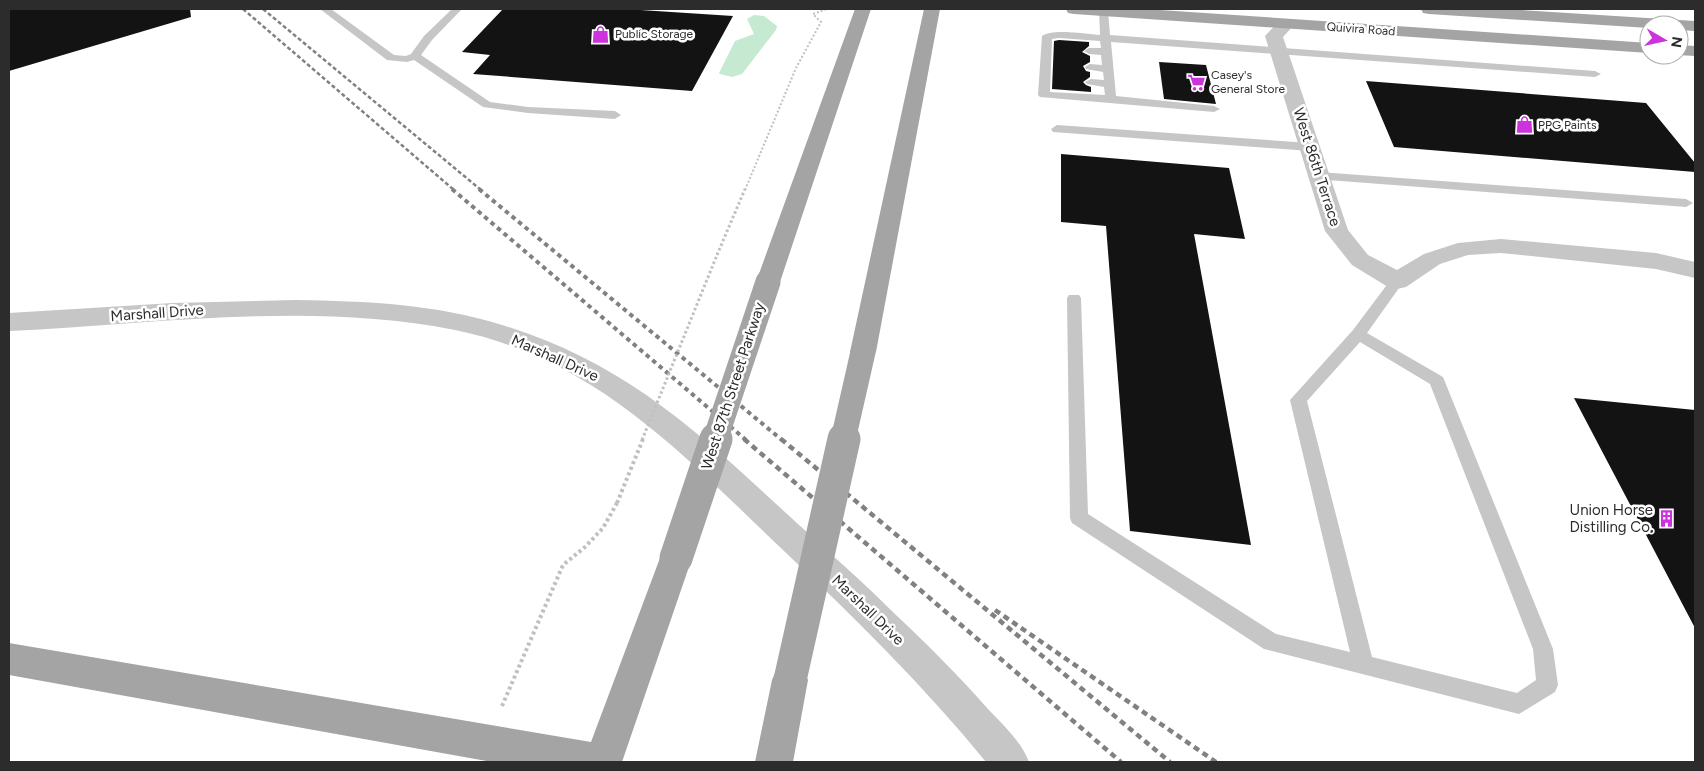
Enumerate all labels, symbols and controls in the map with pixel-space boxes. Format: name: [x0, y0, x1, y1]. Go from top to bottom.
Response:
north arrow: [1639, 15, 1689, 65]
street label: Quivira Road: [1326, 20, 1396, 38]
shop icon: Public Storage: [591, 24, 611, 44]
place label: Public Storage: [615, 27, 694, 41]
text: N: [1667, 35, 1686, 49]
place label: Casey's General Store: [1211, 68, 1286, 96]
supermarket icon: Casey's General Store: [1187, 72, 1207, 92]
street label: West 86th Terrace: [1289, 106, 1345, 228]
shop icon: PPG Paints: [1514, 115, 1534, 135]
place label: PPG Paints: [1538, 118, 1597, 132]
street label: West 87th Street Parkway: [697, 300, 769, 472]
street label: Marshall Drive: [110, 301, 204, 325]
street label: Marshall Drive: [509, 331, 601, 385]
place label: Union Horse Distilling Co.: [1569, 501, 1653, 536]
building icon: Union Horse Distilling Co.: [1657, 509, 1677, 529]
street label: Marshall Drive: [828, 571, 908, 649]

